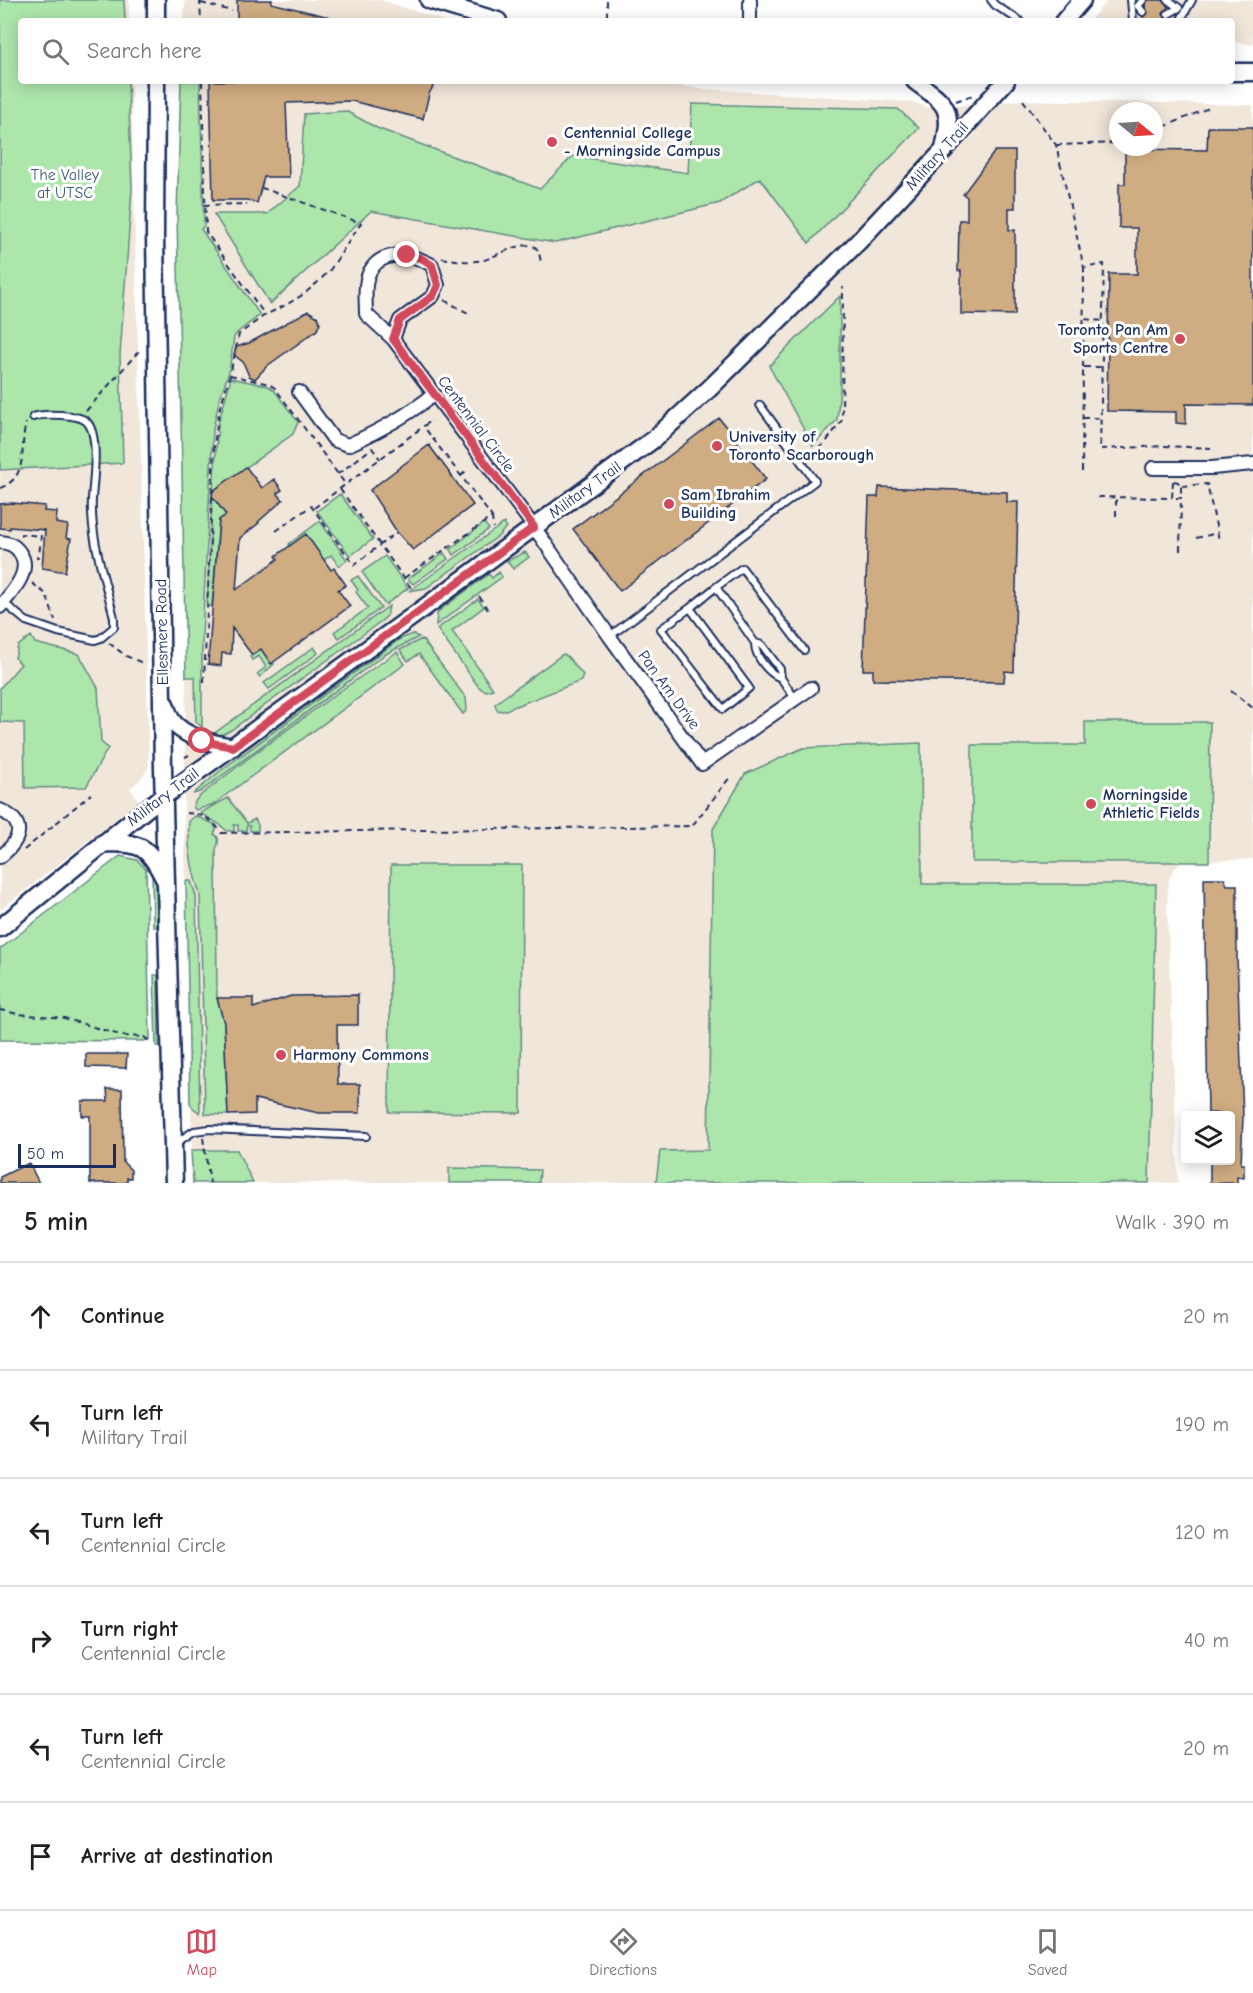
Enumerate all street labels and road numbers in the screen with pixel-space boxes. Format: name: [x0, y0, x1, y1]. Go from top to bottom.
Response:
street label: Military Trail: [902, 118, 972, 194]
street label: Centennial Circle: [434, 372, 518, 476]
street label: Military Trail: [545, 458, 625, 522]
street label: Ellesmere Road: [152, 579, 172, 685]
street label: Pan Am Drive: [634, 647, 704, 733]
street label: Military Trail: [124, 764, 202, 830]

